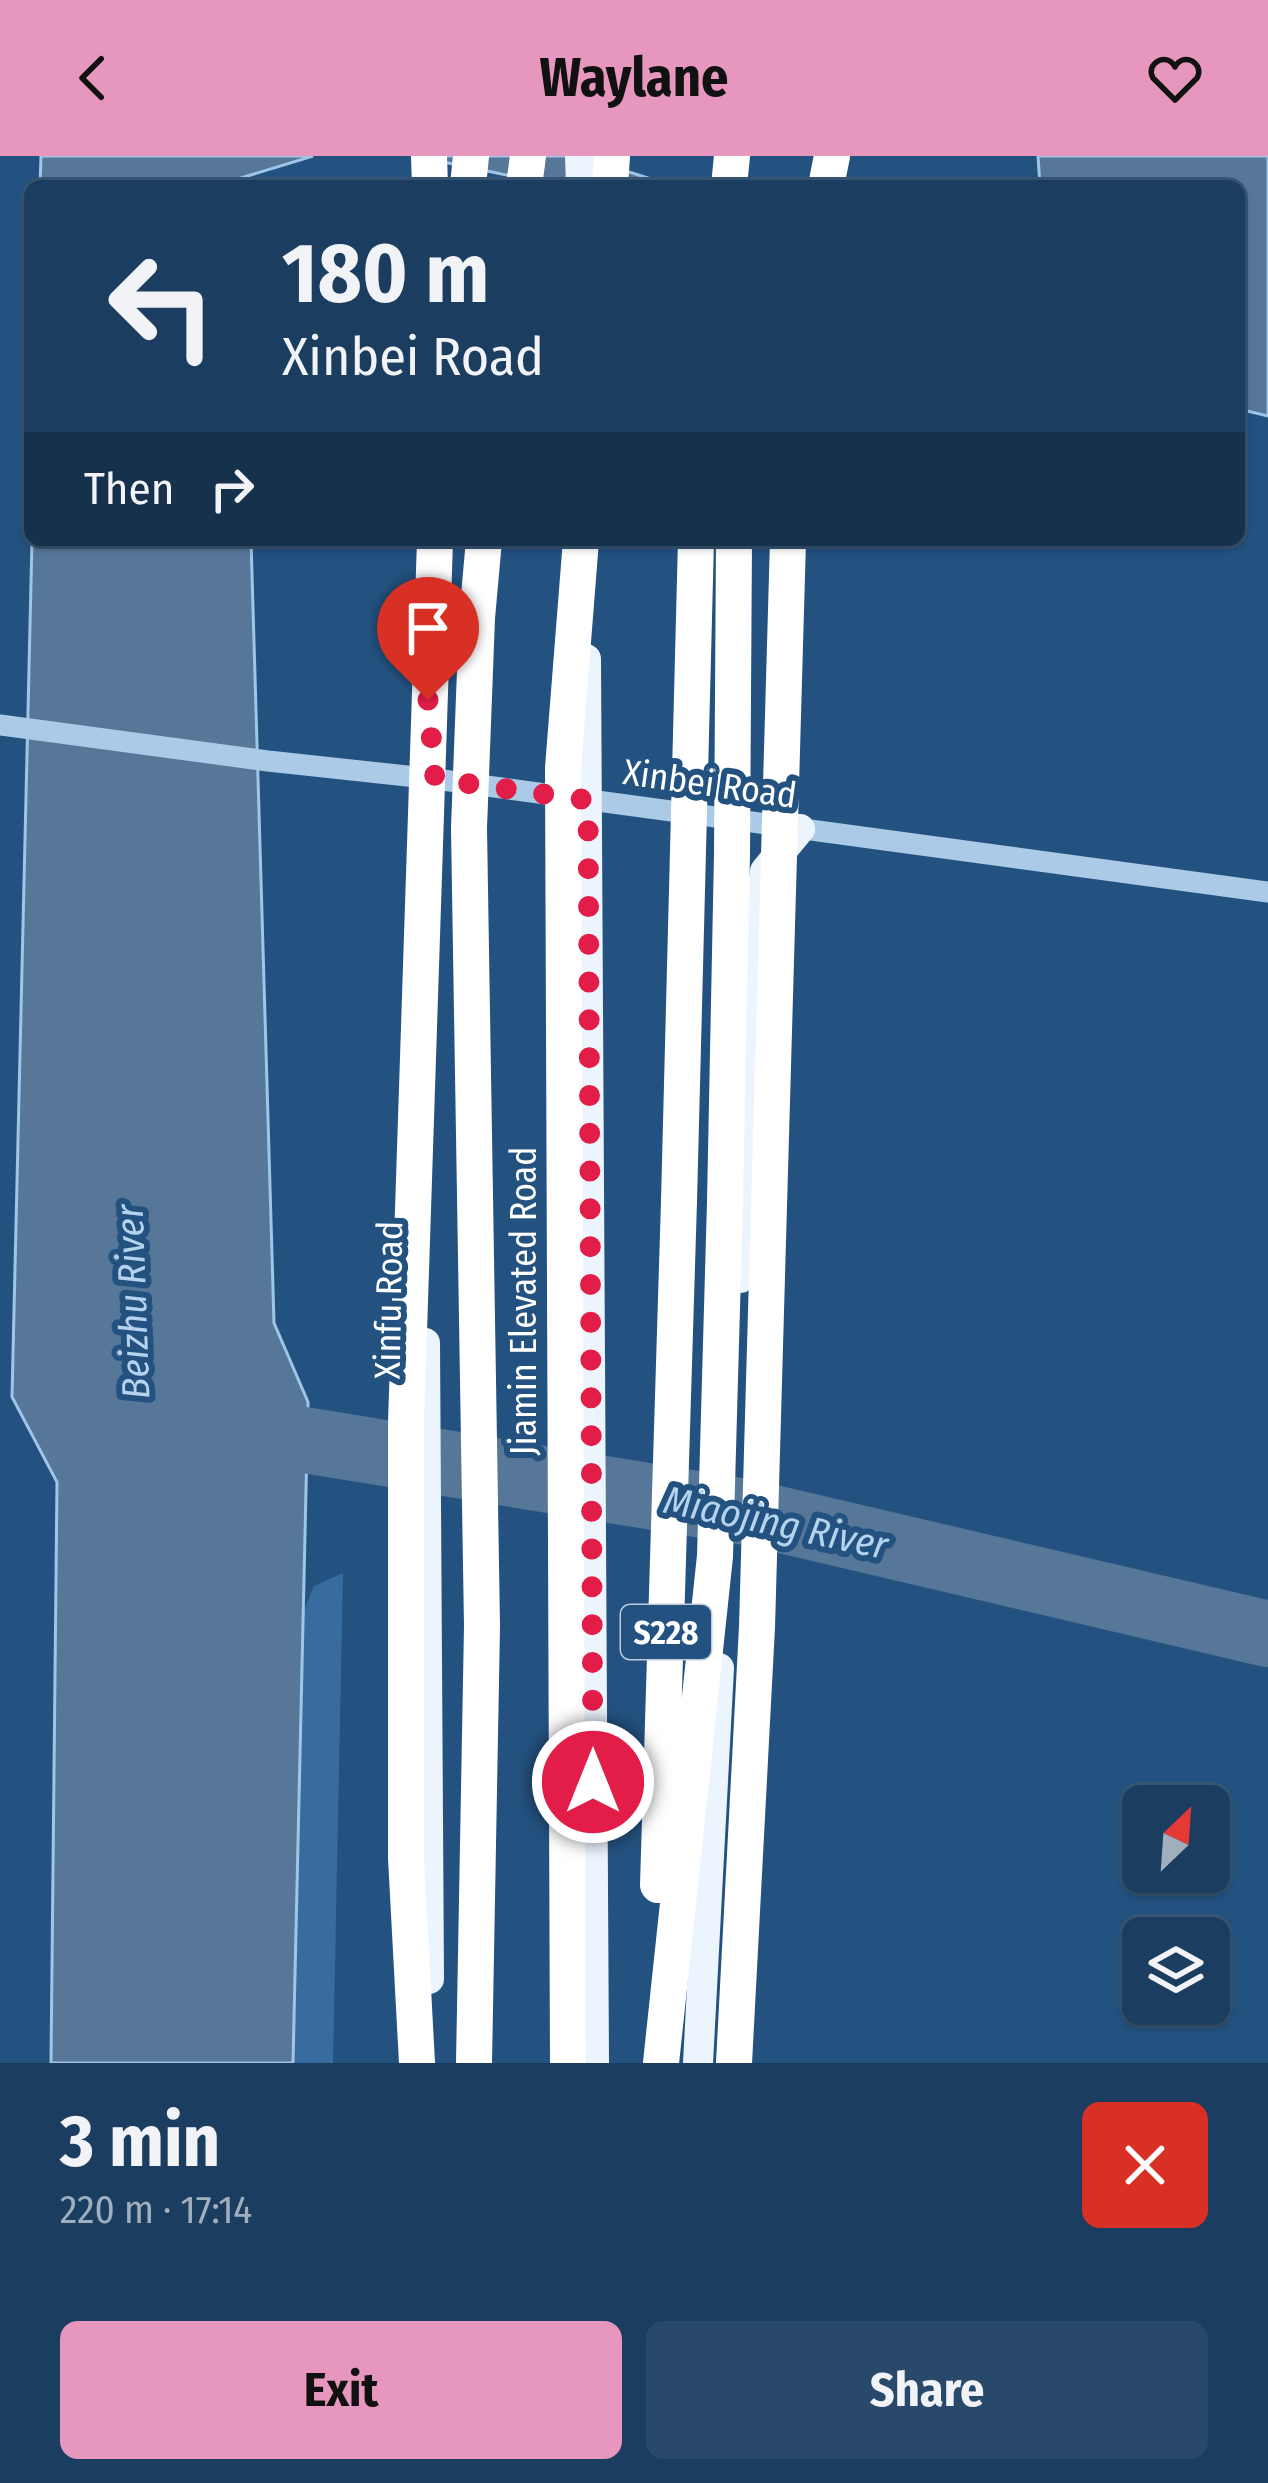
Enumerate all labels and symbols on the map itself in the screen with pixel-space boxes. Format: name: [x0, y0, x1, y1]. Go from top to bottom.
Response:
pin: [377, 577, 479, 700]
street label: Xinbei Road: [620, 750, 799, 818]
street label: Jiamin Elevated Road: [502, 1147, 546, 1455]
water label: Beizhu River: [107, 1202, 159, 1400]
street label: Xinfu Road: [366, 1220, 412, 1380]
water label: Miaojing River: [660, 1477, 893, 1569]
road number: S228: [621, 1605, 711, 1659]
position arrow: [530, 1719, 656, 1845]
north arrow: [1122, 1785, 1230, 1893]

